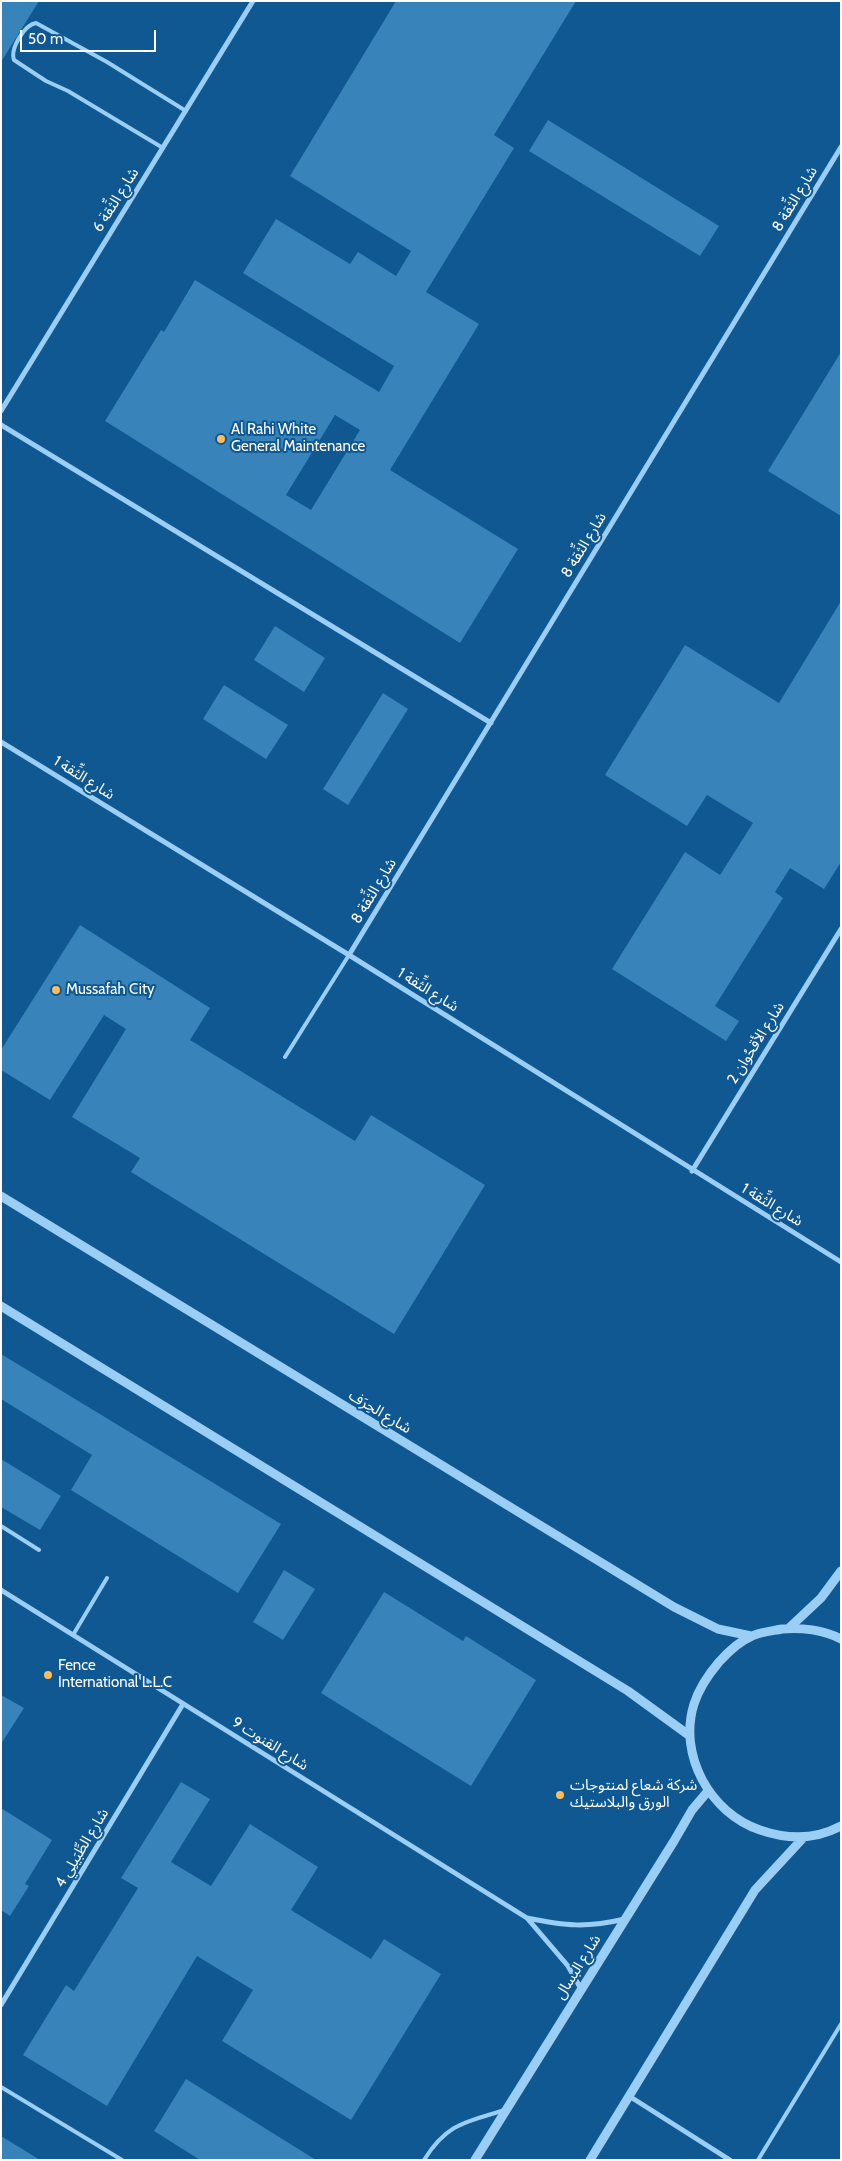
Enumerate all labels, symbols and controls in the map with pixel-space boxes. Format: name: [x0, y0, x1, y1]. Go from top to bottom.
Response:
scale bar: [22, 20, 159, 52]
text: 50 m: [28, 30, 63, 48]
street label: شارع الثِّقة 8: [769, 163, 821, 235]
street label: شارع الثِّقة 6: [89, 165, 143, 235]
place label: Al Rahi White General Maintenance: [231, 421, 365, 456]
marker: Al Rahi White General Maintenance: [215, 433, 227, 445]
street label: شارع الثِّقة 8: [558, 509, 610, 581]
street label: شارع الثِّقة 1: [50, 752, 118, 804]
street label: شارع الثِّقة 8: [348, 855, 400, 927]
street label: شارع الثِّقة 1: [394, 964, 462, 1016]
place label: Mussafah City: [66, 981, 155, 999]
marker: Mussafah City: [50, 984, 62, 996]
street label: شارع الأقحُوان 2: [724, 999, 788, 1087]
street label: شارع الثِّقة 1: [738, 1180, 806, 1230]
street label: شارع الحِرَف: [345, 1386, 415, 1438]
place label: Fence International L.L.C: [58, 1657, 172, 1692]
marker: Fence International L.L.C: [42, 1669, 54, 1681]
street label: شارع القنوت 9: [229, 1713, 311, 1775]
place label: شركة شعاع لمنتوجات الورق والبلاستيك: [570, 1777, 697, 1812]
marker: شركة شعاع لمنتوجات الورق والبلاستيك: [554, 1789, 566, 1801]
street label: شارع الطِّبَيلِي 4: [51, 1805, 113, 1891]
street label: شارع البسال: [551, 1931, 605, 2003]

